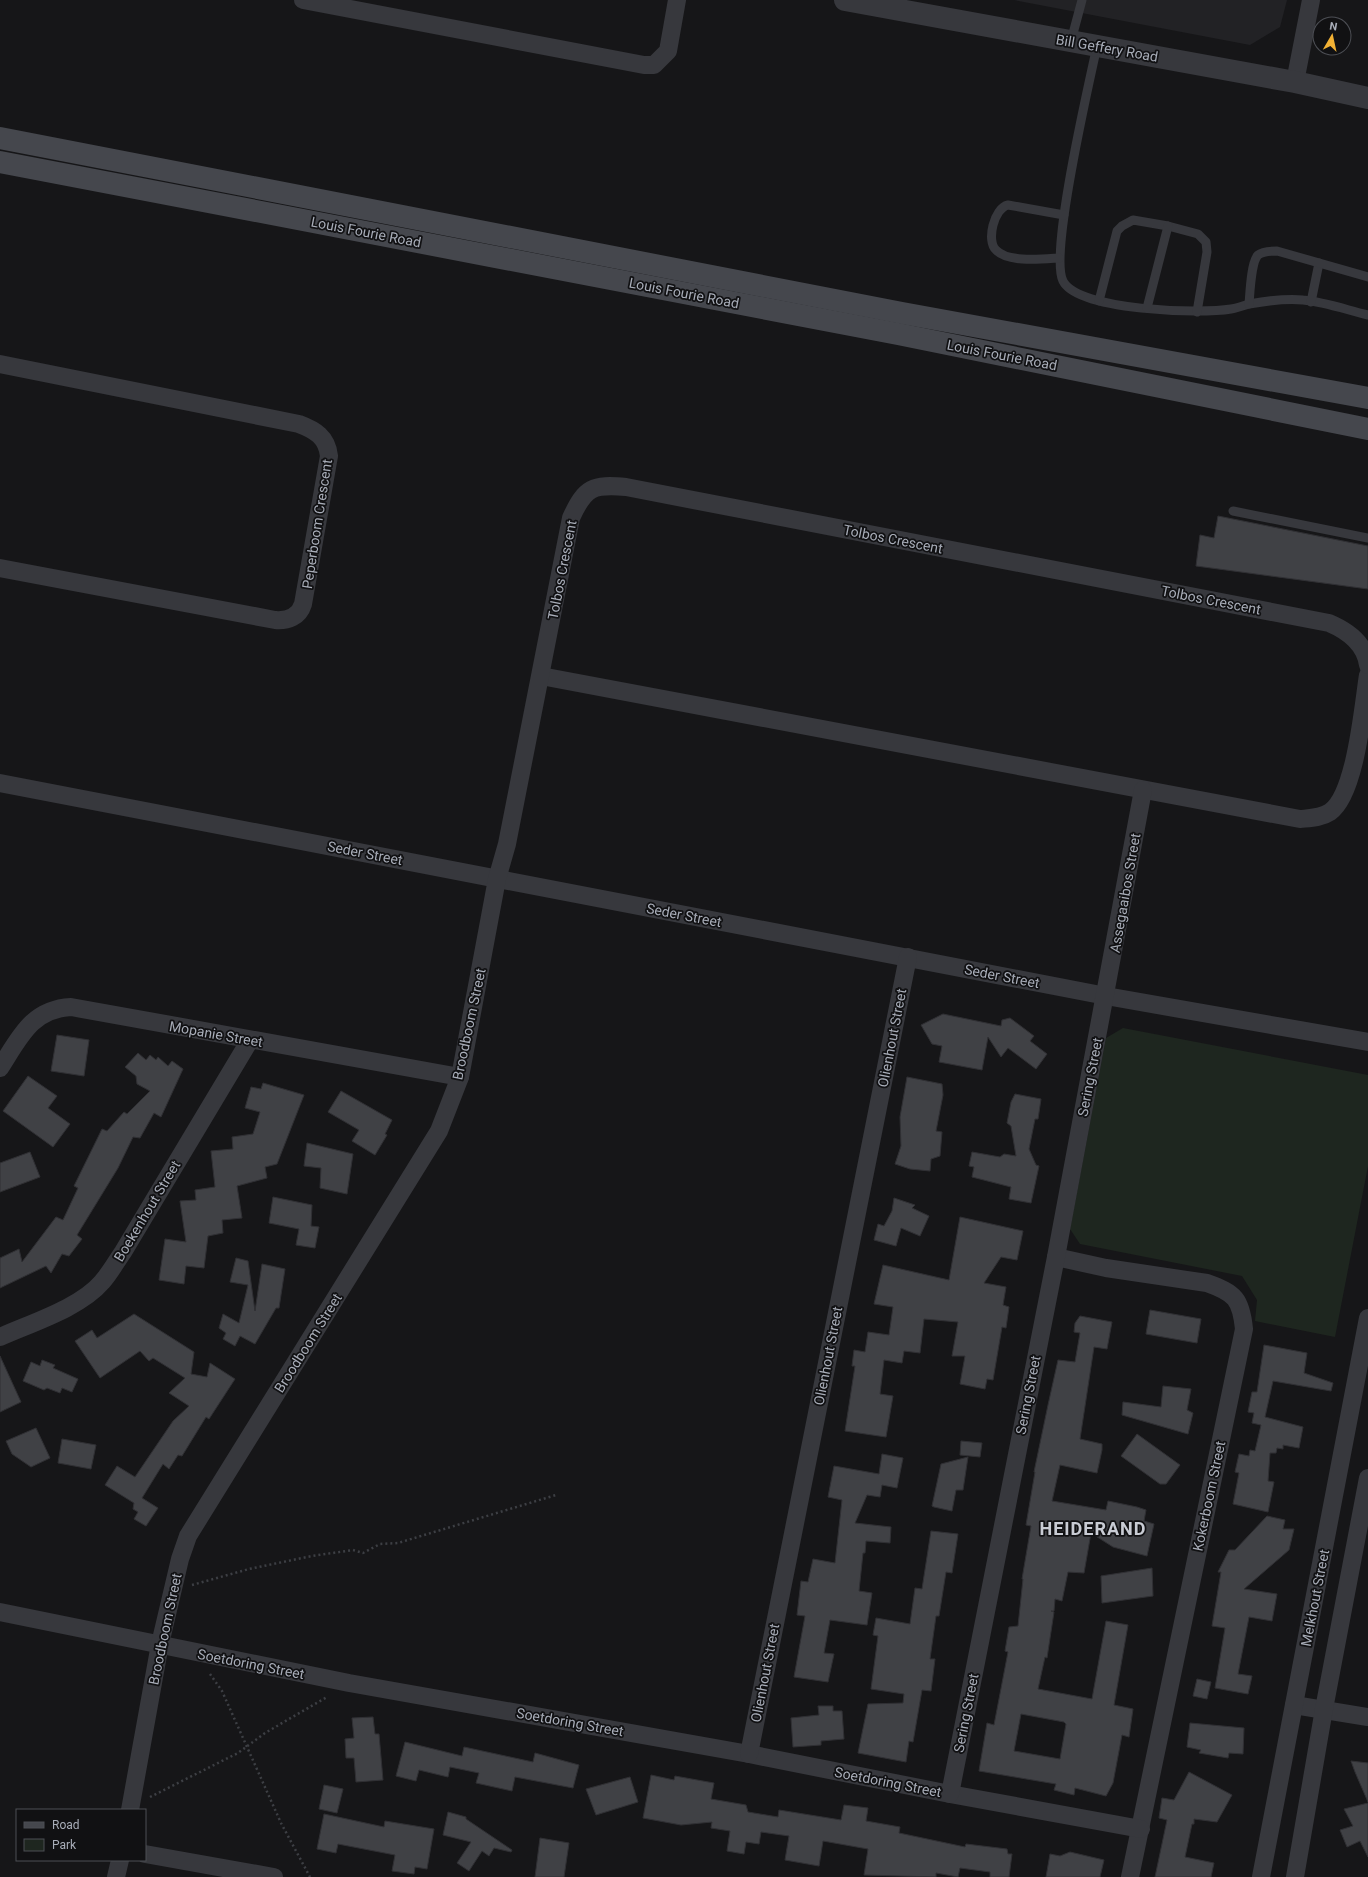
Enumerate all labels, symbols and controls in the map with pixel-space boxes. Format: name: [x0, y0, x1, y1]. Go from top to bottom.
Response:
north arrow: [1312, 16, 1352, 56]
text: N: [1329, 20, 1339, 34]
street label: Bill Geffery Road: [1055, 31, 1159, 65]
street label: Louis Fourie Road: [310, 213, 422, 251]
street label: Louis Fourie Road: [628, 274, 740, 312]
street label: Louis Fourie Road: [946, 336, 1058, 374]
street label: Peperboom Crescent: [299, 458, 335, 590]
street label: Tolbos Crescent: [545, 518, 580, 621]
street label: Tolbos Crescent: [842, 522, 945, 557]
street label: Tolbos Crescent: [1160, 583, 1263, 618]
street label: Assegaaibos Street: [1107, 832, 1143, 954]
street label: Seder Street: [326, 838, 404, 868]
street label: Seder Street: [645, 900, 723, 930]
street label: Seder Street: [963, 961, 1041, 991]
street label: Broodboom Street: [449, 966, 489, 1081]
street label: Olienhout Street: [875, 987, 909, 1089]
street label: Mopanie Street: [168, 1018, 264, 1050]
street label: Sering Street: [1075, 1036, 1106, 1118]
street label: Boekenhout Street: [111, 1157, 184, 1264]
street label: Broodboom Street: [271, 1290, 345, 1395]
street label: Olienhout Street: [811, 1305, 845, 1407]
street label: Sering Street: [1013, 1354, 1044, 1436]
street label: Kokerboom Street: [1190, 1439, 1229, 1553]
district label: HEIDERAND: [1040, 1518, 1146, 1539]
street label: Melkhout Street: [1298, 1548, 1332, 1648]
street label: Broodboom Street: [145, 1571, 185, 1686]
street label: Olienhout Street: [748, 1622, 782, 1724]
street label: Soetdoring Street: [196, 1646, 306, 1682]
street label: Sering Street: [951, 1672, 982, 1754]
street label: Soetdoring Street: [515, 1705, 625, 1739]
street label: Soetdoring Street: [833, 1764, 943, 1800]
legend: [16, 1809, 146, 1861]
text: Road: [52, 1818, 80, 1832]
text: Park: [52, 1838, 77, 1852]

